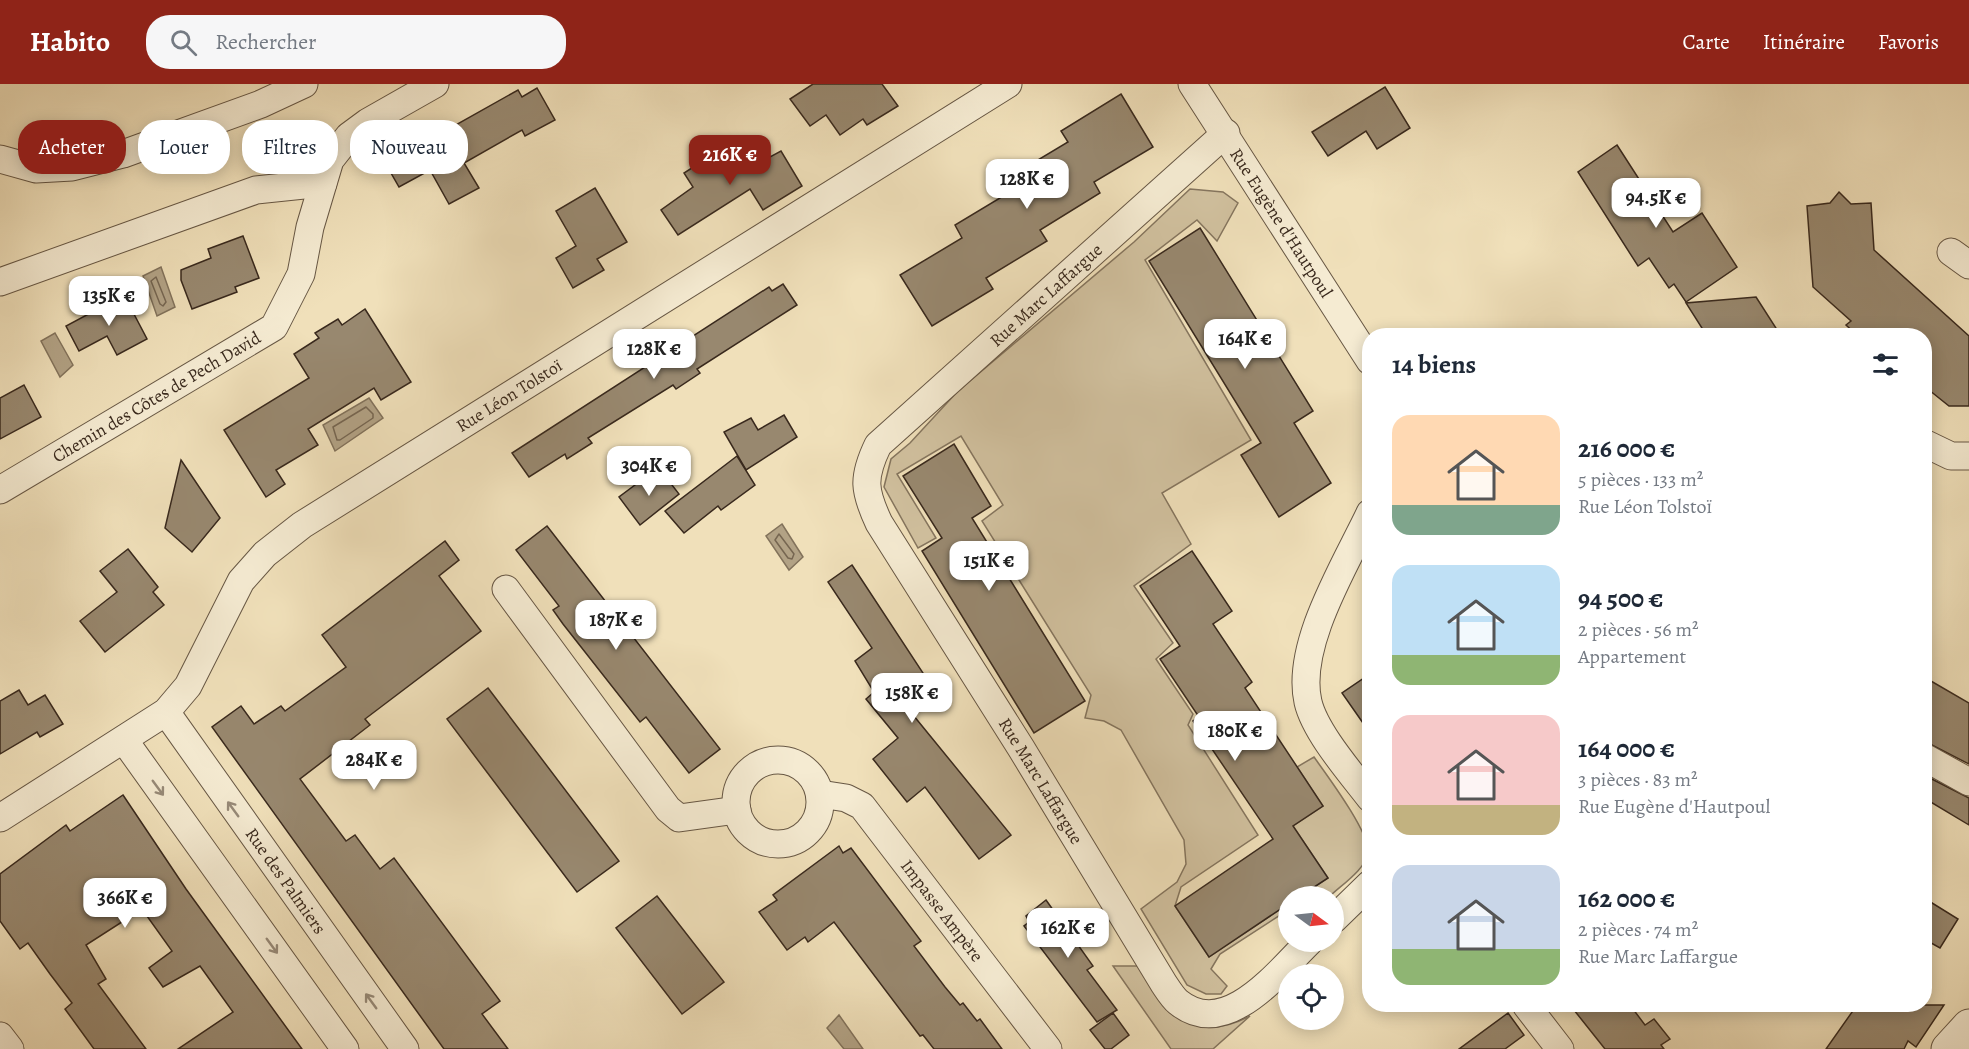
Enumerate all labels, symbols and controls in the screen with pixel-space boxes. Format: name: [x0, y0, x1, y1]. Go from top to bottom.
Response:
search box: [146, 15, 566, 69]
text: Habito: [30, 23, 110, 61]
icon: search: [167, 26, 200, 59]
text: Rechercher: [215, 27, 316, 57]
text: Carte: [1682, 28, 1730, 56]
text: Itinéraire: [1763, 28, 1845, 56]
text: Favoris: [1878, 28, 1939, 56]
chip: Acheter: [18, 120, 126, 174]
chip: Louer: [138, 120, 230, 174]
chip: Filtres: [242, 120, 338, 174]
chip: Nouveau: [350, 120, 468, 174]
pin: 216K €: [681, 135, 779, 186]
text: 216K €: [703, 141, 757, 168]
street label: Rue Eugène d'Hautpoul: [1224, 143, 1338, 303]
pin: 128K €: [978, 159, 1076, 210]
text: 128K €: [1000, 165, 1054, 192]
pin: 94.5K €: [1601, 178, 1711, 229]
text: 94.5K €: [1626, 184, 1686, 211]
street label: Rue Marc Laffargue: [984, 238, 1108, 352]
pin: 135K €: [60, 276, 158, 327]
text: 135K €: [83, 282, 135, 309]
pin: 164K €: [1196, 319, 1294, 370]
street label: Chemin des Côtes de Pech David: [48, 325, 265, 468]
text: 164K €: [1218, 325, 1272, 352]
pin: 128K €: [605, 329, 703, 380]
text: 128K €: [627, 335, 681, 362]
text: 14 biens: [1392, 347, 1476, 382]
icon: filters: [1869, 348, 1902, 381]
street label: Rue Léon Tolstoï: [452, 353, 567, 438]
text: 216 000 €: [1578, 431, 1675, 466]
icon: home: [1440, 439, 1512, 511]
pin: 304K €: [600, 446, 698, 497]
text: 304K €: [621, 452, 677, 479]
text: 5 pièces · 133 m²: [1578, 466, 1703, 493]
text: Rue Léon Tolstoï: [1578, 493, 1712, 520]
pin: 151K €: [940, 541, 1038, 592]
text: 151K €: [964, 547, 1014, 574]
text: 94 500 €: [1578, 581, 1664, 616]
icon: home: [1440, 589, 1512, 661]
pin: 187K €: [567, 600, 665, 651]
text: 187K €: [589, 606, 643, 633]
text: 2 pièces · 56 m²: [1578, 616, 1699, 643]
text: Appartement: [1578, 643, 1686, 670]
pin: 158K €: [863, 673, 961, 724]
text: 158K €: [885, 679, 939, 706]
pin: 180K €: [1186, 711, 1284, 762]
street label: Rue Marc Laffargue: [993, 713, 1089, 849]
text: 180K €: [1208, 717, 1262, 744]
text: 164 000 €: [1578, 731, 1675, 766]
icon: home: [1440, 739, 1512, 811]
pin: 284K €: [325, 740, 423, 791]
text: 284K €: [346, 746, 402, 773]
text: 3 pièces · 83 m²: [1578, 766, 1698, 793]
one-way arrow: [152, 779, 164, 795]
text: Rue Eugène d'Hautpoul: [1578, 793, 1770, 820]
one-way arrow: [227, 801, 239, 817]
street label: Rue des Palmiers: [240, 823, 332, 939]
street label: Impasse Ampère: [895, 855, 989, 967]
pin: 366K €: [76, 878, 174, 929]
text: 162 000 €: [1578, 881, 1675, 916]
text: 366K €: [97, 884, 153, 911]
north arrow: [1278, 886, 1344, 952]
map controls: [1278, 886, 1344, 1030]
icon: home: [1440, 889, 1512, 961]
pin: 162K €: [1019, 908, 1117, 959]
text: 162K €: [1041, 914, 1095, 941]
text: 2 pièces · 74 m²: [1578, 916, 1698, 943]
one-way arrow: [266, 938, 278, 954]
text: Rue Marc Laffargue: [1578, 943, 1738, 970]
button: locate: [1278, 964, 1344, 1030]
one-way arrow: [364, 994, 377, 1010]

